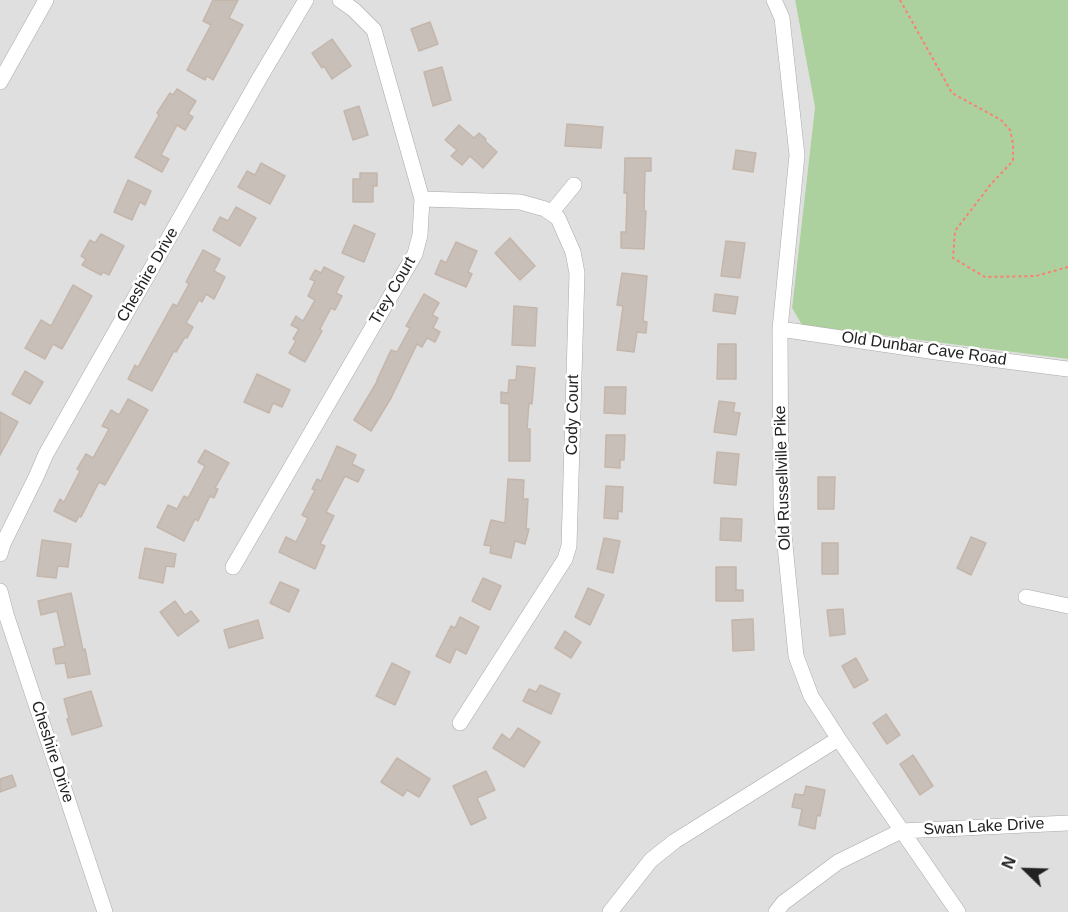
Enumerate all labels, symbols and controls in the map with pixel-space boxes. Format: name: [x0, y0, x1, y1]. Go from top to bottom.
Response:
street label: Cheshire Drive: [113, 224, 183, 326]
street label: Trey Court: [366, 254, 420, 328]
street label: Old Dunbar Cave Road: [840, 328, 1008, 370]
street label: Cody Court: [563, 374, 583, 456]
street label: Old Russellville Pike: [771, 405, 795, 551]
street label: Cheshire Drive: [27, 699, 77, 805]
street label: Swan Lake Drive: [923, 814, 1045, 840]
north arrow: [996, 840, 1056, 900]
text: N: [999, 854, 1019, 871]

